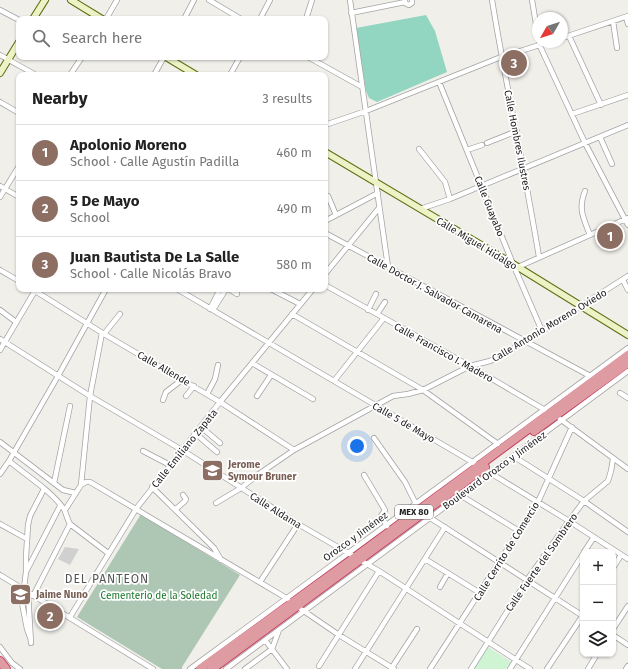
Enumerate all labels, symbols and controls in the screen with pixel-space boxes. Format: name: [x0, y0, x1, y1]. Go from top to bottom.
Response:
north arrow: [532, 12, 568, 48]
search box: [16, 16, 328, 60]
icon: search: [30, 27, 52, 49]
text: Search here: [62, 29, 142, 47]
pin: 3: [501, 48, 527, 78]
text: Nearby: [32, 88, 87, 109]
street label: Calle Hombres Ilustres: [501, 89, 533, 192]
text: 3 results: [262, 91, 312, 106]
text: Apolonio Moreno: [70, 136, 187, 154]
text: 1: [42, 145, 48, 160]
text: 460 m: [276, 145, 312, 160]
text: School · Calle Agustín Padilla: [70, 154, 239, 169]
street label: Calle Guayabo: [471, 174, 507, 239]
text: 5 De Mayo: [70, 192, 139, 210]
text: 2: [42, 201, 48, 216]
text: 490 m: [277, 201, 312, 216]
text: School: [70, 210, 110, 225]
street label: Calle Miguel Hidalgo: [434, 215, 519, 273]
pin: 1: [597, 221, 623, 251]
text: Juan Bautista De La Salle: [70, 248, 239, 266]
street label: Calle Doctor J. Salvador Camarena: [365, 252, 504, 336]
text: 3: [42, 257, 48, 272]
text: 580 m: [276, 257, 312, 272]
text: School · Calle Nicolás Bravo: [70, 266, 232, 281]
street label: Calle Antonio Moreno Oviedo: [490, 287, 609, 365]
street label: Calle Francisco I. Madero: [392, 321, 495, 385]
street label: Calle Allende: [135, 349, 192, 389]
street label: Calle 5 de Mayo: [370, 400, 437, 446]
street label: Calle Emiliano Zapata: [149, 407, 220, 490]
street label: Boulevard Orozco y Jiménez: [440, 429, 549, 512]
your location: [347, 436, 367, 456]
school or university icon: Jerome Symour Bruner: [199, 457, 225, 483]
place label: Jerome Symour Bruner: [227, 459, 297, 483]
street label: Calle Aldama: [247, 490, 304, 532]
street label: Calle Cerrito de Comercio: [471, 500, 542, 603]
road number: MEX 80: [395, 505, 433, 519]
street label: Orozco y Jiménez: [321, 509, 391, 564]
street label: Calle Fuerte del Sombrero: [503, 511, 580, 614]
map controls: [580, 549, 616, 657]
button: +: [580, 549, 616, 585]
district label: DEL PANTEON: [65, 572, 149, 586]
school or university icon: Jaime Nuno: [7, 581, 33, 607]
button: −: [580, 585, 616, 621]
place label: Jaime Nuno: [35, 589, 88, 601]
park label: Cementerio de la Soledad: [101, 590, 217, 602]
pin: 2: [37, 601, 63, 631]
button: layers: [580, 621, 616, 657]

